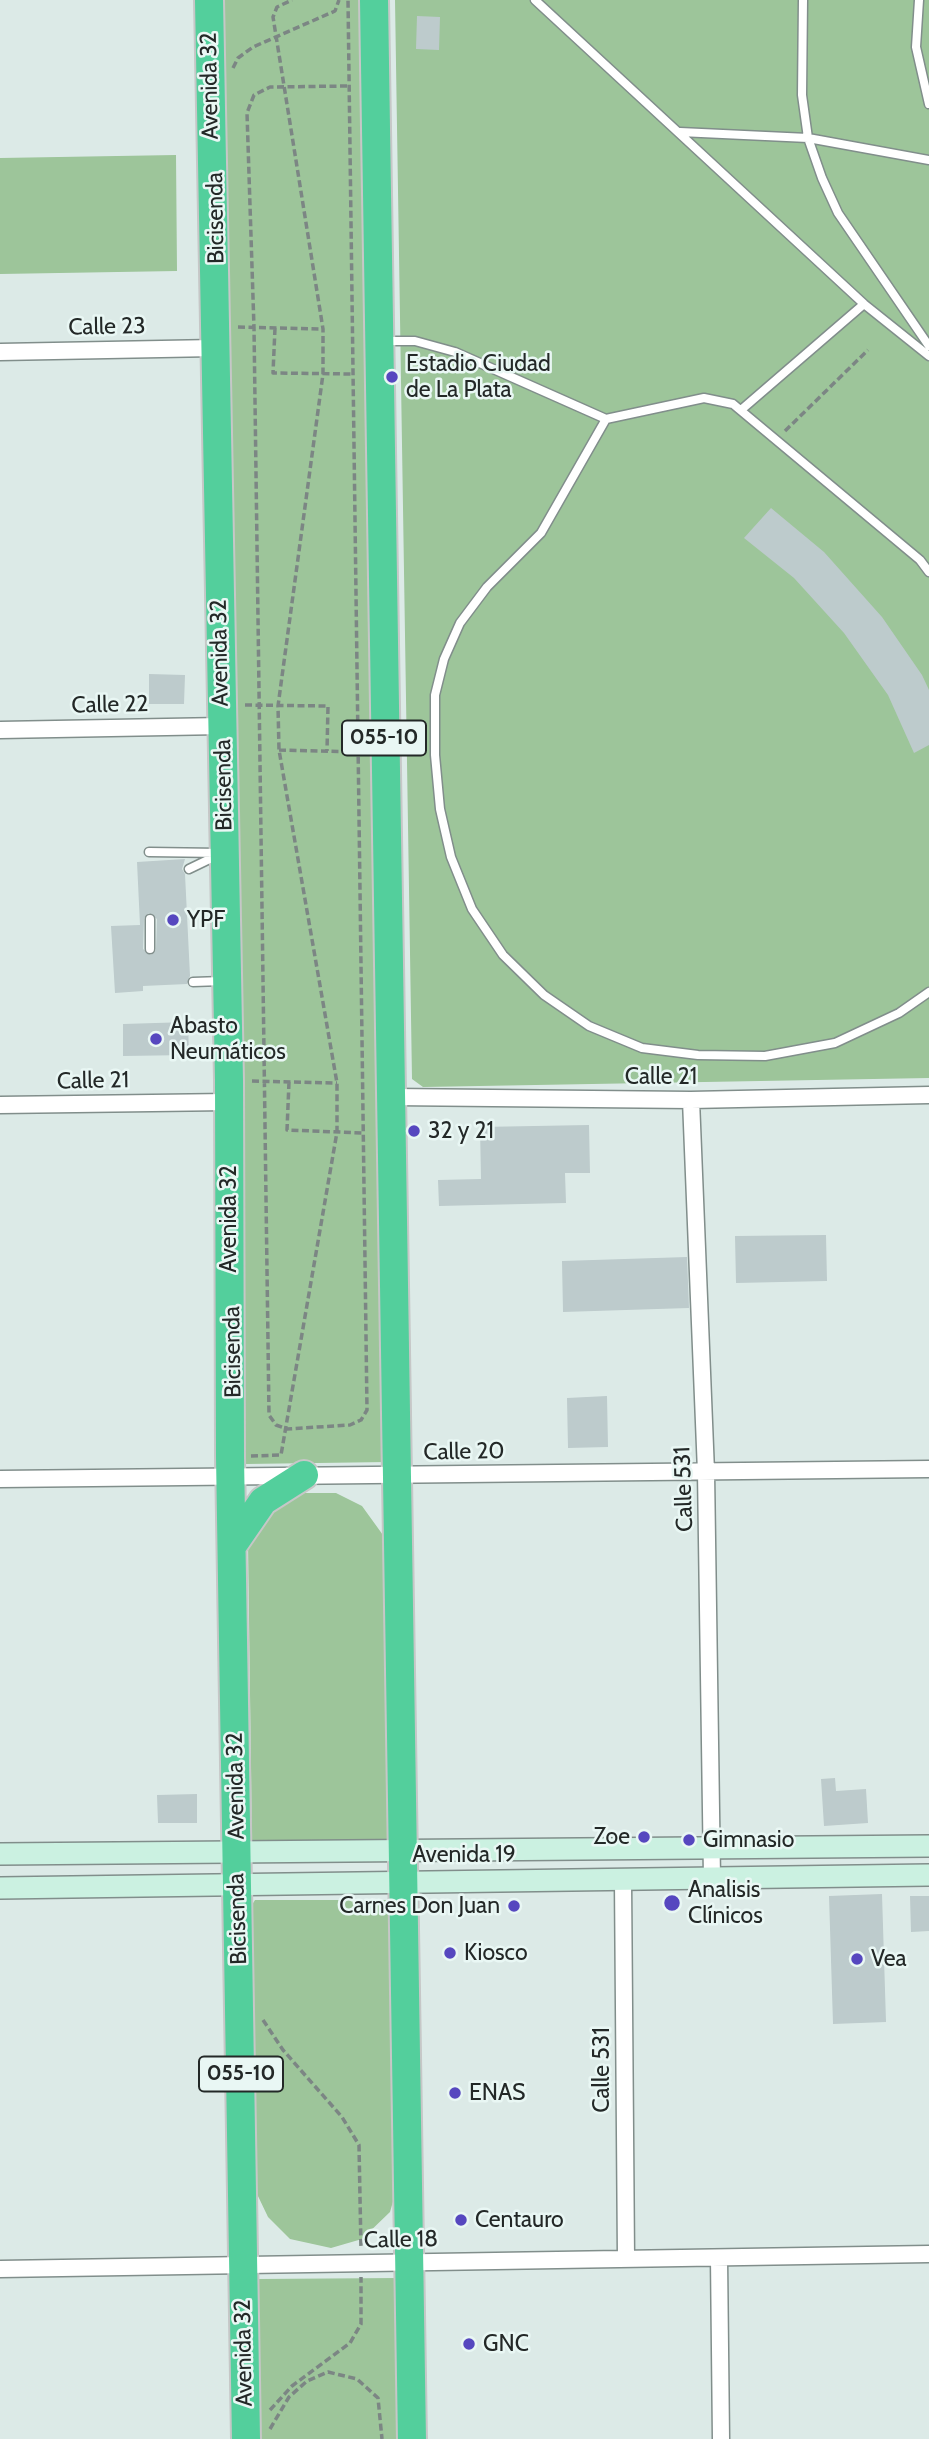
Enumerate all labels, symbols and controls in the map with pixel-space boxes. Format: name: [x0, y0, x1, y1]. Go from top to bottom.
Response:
street label: Avenida 32: [195, 32, 225, 140]
street label: Bicisenda: [201, 172, 231, 264]
street label: Calle 23: [68, 313, 146, 341]
place label: Estadio Ciudad de La Plata: [406, 350, 551, 404]
marker: Estadio Ciudad de La Plata: [384, 369, 400, 385]
street label: Avenida 32: [205, 599, 235, 707]
street label: Calle 22: [71, 691, 149, 719]
road number: 055-10: [342, 720, 426, 756]
street label: Bicisenda: [209, 739, 239, 831]
place label: YPF: [187, 906, 225, 934]
marker: YPF: [165, 912, 181, 928]
place label: Abasto Neumáticos: [170, 1012, 286, 1066]
marker: Abasto Neumáticos: [148, 1031, 164, 1047]
street label: Calle 21: [625, 1063, 697, 1091]
street label: Calle 21: [57, 1067, 129, 1095]
place label: 32 y 21: [428, 1117, 494, 1145]
marker: 32 y 21: [406, 1123, 422, 1139]
street label: Avenida 32: [215, 1165, 243, 1273]
street label: Bicisenda: [218, 1306, 248, 1398]
street label: Calle 20: [423, 1437, 505, 1467]
street label: Calle 531: [669, 1446, 699, 1532]
street label: Avenida 32: [221, 1732, 251, 1840]
place label: Zoe: [594, 1823, 630, 1851]
place label: Gimnasio: [703, 1826, 794, 1854]
marker: Zoe: [636, 1829, 652, 1845]
marker: Gimnasio: [681, 1832, 697, 1848]
street label: Avenida 19: [412, 1841, 516, 1869]
street label: Bicisenda: [223, 1873, 253, 1965]
place label: Analisis Clínicos: [688, 1876, 763, 1930]
place label: Carnes Don Juan: [339, 1892, 500, 1920]
marker: Analisis Clínicos: [662, 1893, 682, 1913]
marker: Carnes Don Juan: [506, 1898, 522, 1914]
place label: Kiosco: [464, 1939, 528, 1967]
marker: Kiosco: [442, 1945, 458, 1961]
place label: Vea: [871, 1945, 906, 1973]
marker: Vea: [849, 1951, 865, 1967]
street label: Calle 531: [588, 2027, 616, 2113]
road number: 055-10: [199, 2056, 283, 2092]
place label: ENAS: [469, 2079, 526, 2107]
marker: ENAS: [447, 2085, 463, 2101]
place label: Centauro: [475, 2206, 564, 2234]
marker: Centauro: [453, 2212, 469, 2228]
street label: Calle 18: [364, 2226, 438, 2254]
street label: Avenida 32: [229, 2299, 259, 2407]
place label: GNC: [483, 2330, 529, 2358]
marker: GNC: [461, 2336, 477, 2352]

